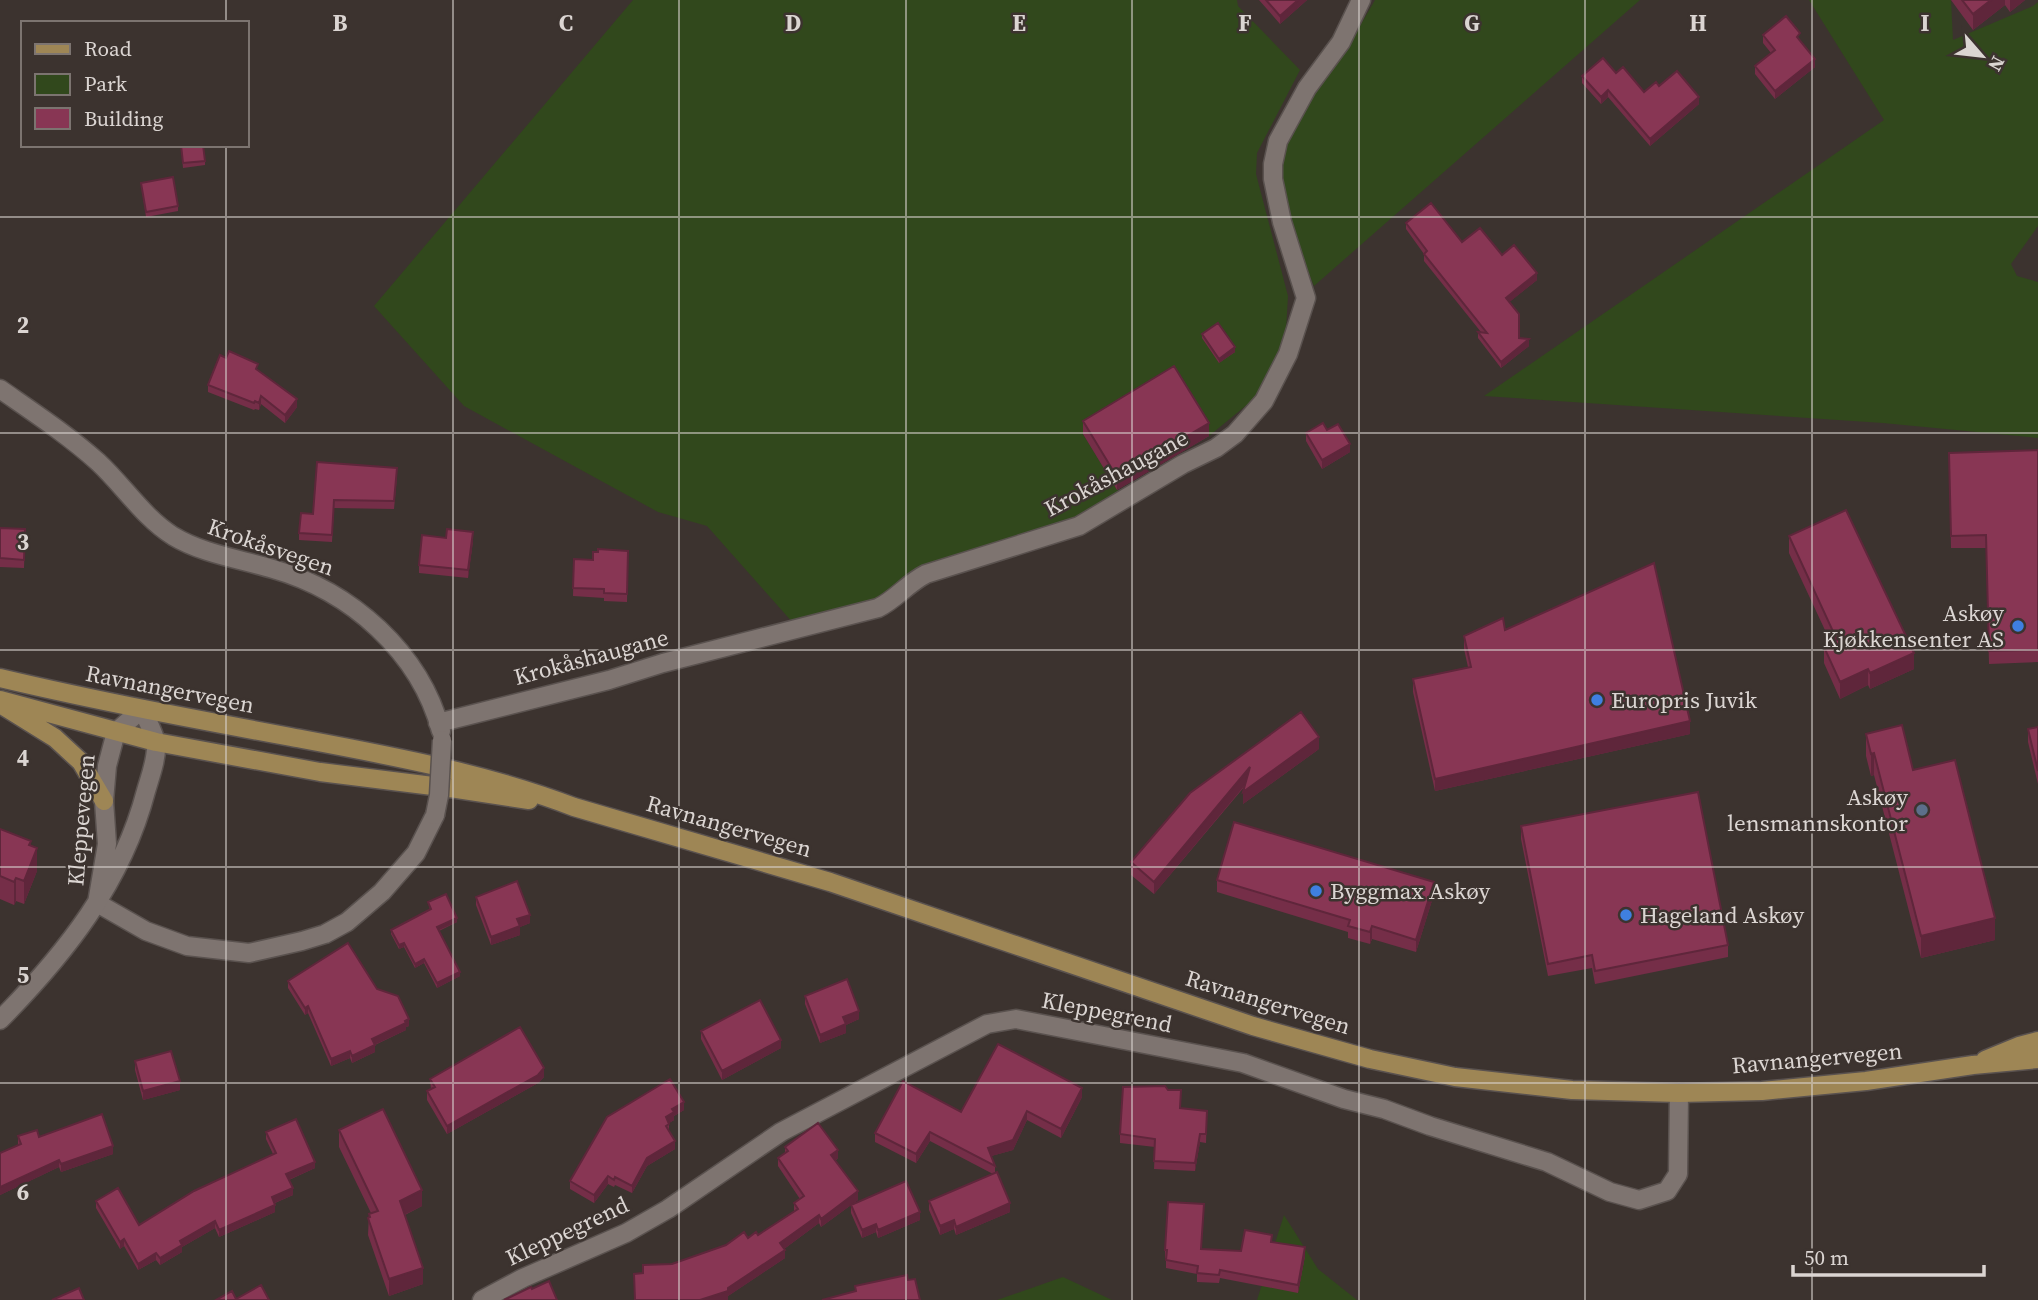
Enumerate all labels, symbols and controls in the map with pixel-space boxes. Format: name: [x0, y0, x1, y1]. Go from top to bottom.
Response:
text: B: [333, 7, 348, 39]
text: C: [559, 7, 573, 39]
text: D: [785, 7, 801, 39]
text: E: [1012, 7, 1026, 39]
text: F: [1238, 7, 1252, 39]
text: G: [1464, 7, 1480, 39]
text: H: [1689, 7, 1707, 39]
text: I: [1921, 7, 1930, 39]
legend: [21, 21, 248, 147]
north arrow: [1947, 21, 2017, 91]
text: Road: [84, 34, 132, 63]
text: N: [1982, 52, 2012, 76]
text: Park: [84, 69, 128, 98]
text: Building: [84, 104, 163, 133]
text: 2: [17, 309, 29, 341]
street label: Krokåshaugane: [1038, 422, 1194, 524]
street label: Krokåsvegen: [204, 510, 339, 584]
text: 3: [17, 526, 29, 558]
place label: Askøy Kjøkkensenter AS: [1823, 597, 2004, 655]
marker: Askøy Kjøkkensenter AS: [2010, 618, 2026, 634]
street label: Krokåshaugane: [510, 621, 672, 693]
street label: Ravnangervegen: [83, 657, 257, 721]
place label: Europris Juvik: [1611, 684, 1758, 716]
marker: Europris Juvik: [1589, 692, 1605, 708]
text: 4: [17, 742, 29, 774]
street label: Kleppevegen: [59, 753, 103, 887]
place label: Askøy lensmannskontor: [1727, 781, 1908, 839]
street label: Ravnangervegen: [642, 787, 816, 865]
marker: Askøy lensmannskontor: [1914, 802, 1930, 818]
place label: Byggmax Askøy: [1330, 875, 1491, 907]
marker: Byggmax Askøy: [1308, 883, 1324, 899]
place label: Hageland Askøy: [1640, 899, 1804, 931]
marker: Hageland Askøy: [1618, 907, 1634, 923]
text: 5: [17, 959, 29, 991]
street label: Ravnangervegen: [1182, 962, 1354, 1042]
street label: Kleppegrend: [1039, 984, 1175, 1040]
street label: Ravnangervegen: [1730, 1035, 1904, 1081]
text: 6: [17, 1176, 29, 1208]
street label: Kleppegrend: [500, 1189, 634, 1273]
scale bar: [1793, 1234, 1984, 1278]
text: 50 m: [1804, 1243, 1849, 1272]

